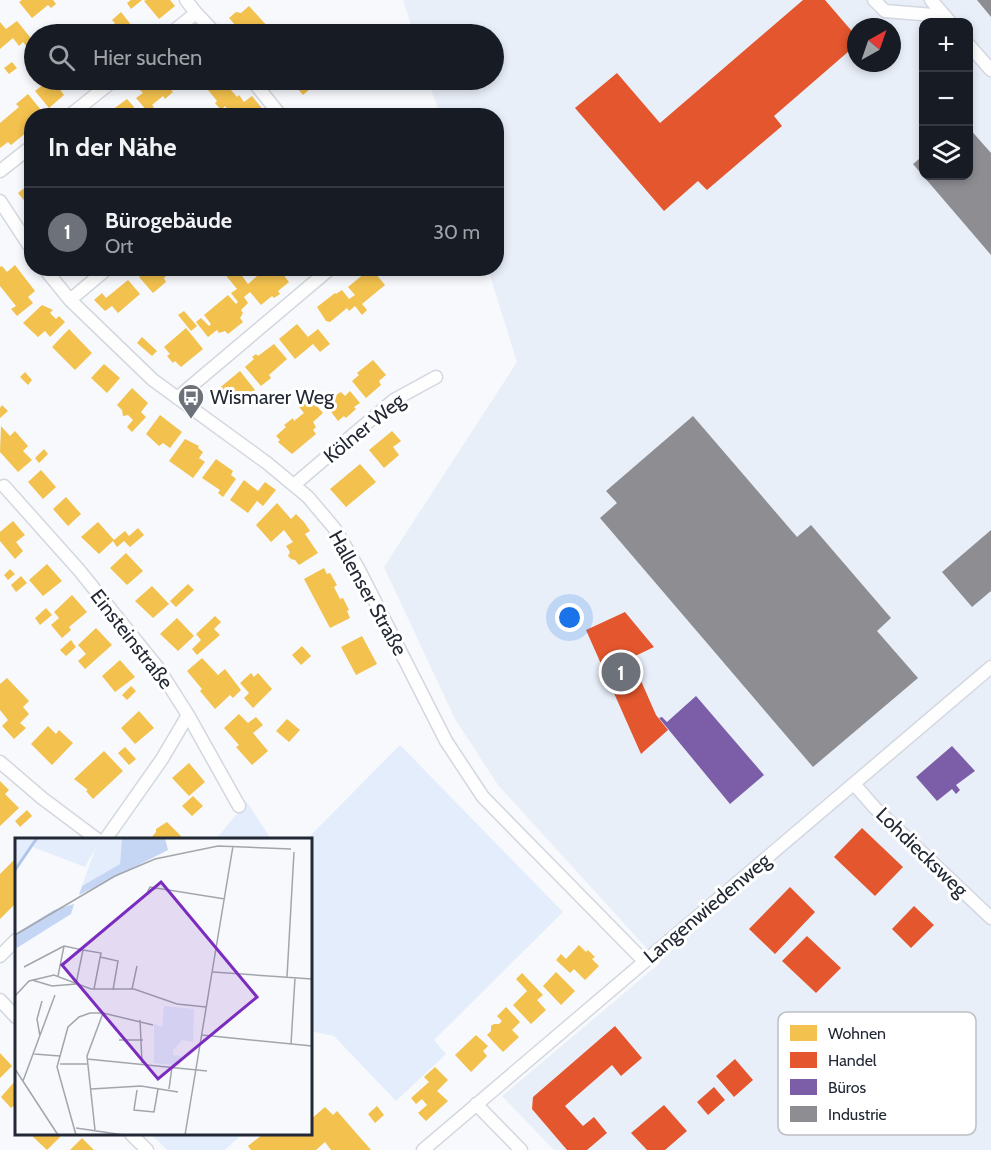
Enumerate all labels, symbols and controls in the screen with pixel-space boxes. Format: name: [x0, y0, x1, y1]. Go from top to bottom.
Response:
north arrow: [847, 18, 901, 72]
map controls: [919, 18, 973, 180]
button: +: [919, 18, 973, 72]
search box: [24, 24, 504, 90]
icon: search: [45, 41, 78, 74]
text: Hier suchen: [93, 44, 202, 71]
button: −: [919, 72, 973, 126]
button: layers: [919, 126, 973, 180]
text: In der Nähe: [48, 131, 177, 163]
text: Bürogebäude: [105, 207, 232, 234]
text: 1: [64, 220, 71, 244]
text: 30 m: [433, 220, 480, 244]
text: Ort: [105, 234, 133, 258]
bus stop icon: Wismarer Weg: [176, 382, 206, 420]
place label: Wismarer Weg: [210, 385, 335, 409]
street label: Kölner Weg: [319, 388, 410, 468]
street label: Hallenser Straße: [324, 526, 412, 660]
street label: Einsteinstraße: [86, 584, 178, 694]
your location: [555, 603, 584, 632]
pin: 1: [602, 650, 640, 694]
street label: Lohdiecksweg: [871, 802, 974, 902]
inset map: [15, 838, 312, 1135]
street label: Langenwiedenweg: [639, 847, 776, 968]
legend: [778, 1012, 976, 1135]
text: Wohnen: [828, 1024, 886, 1043]
text: Handel: [828, 1051, 877, 1070]
text: Büros: [828, 1078, 867, 1097]
text: Industrie: [828, 1105, 887, 1124]

